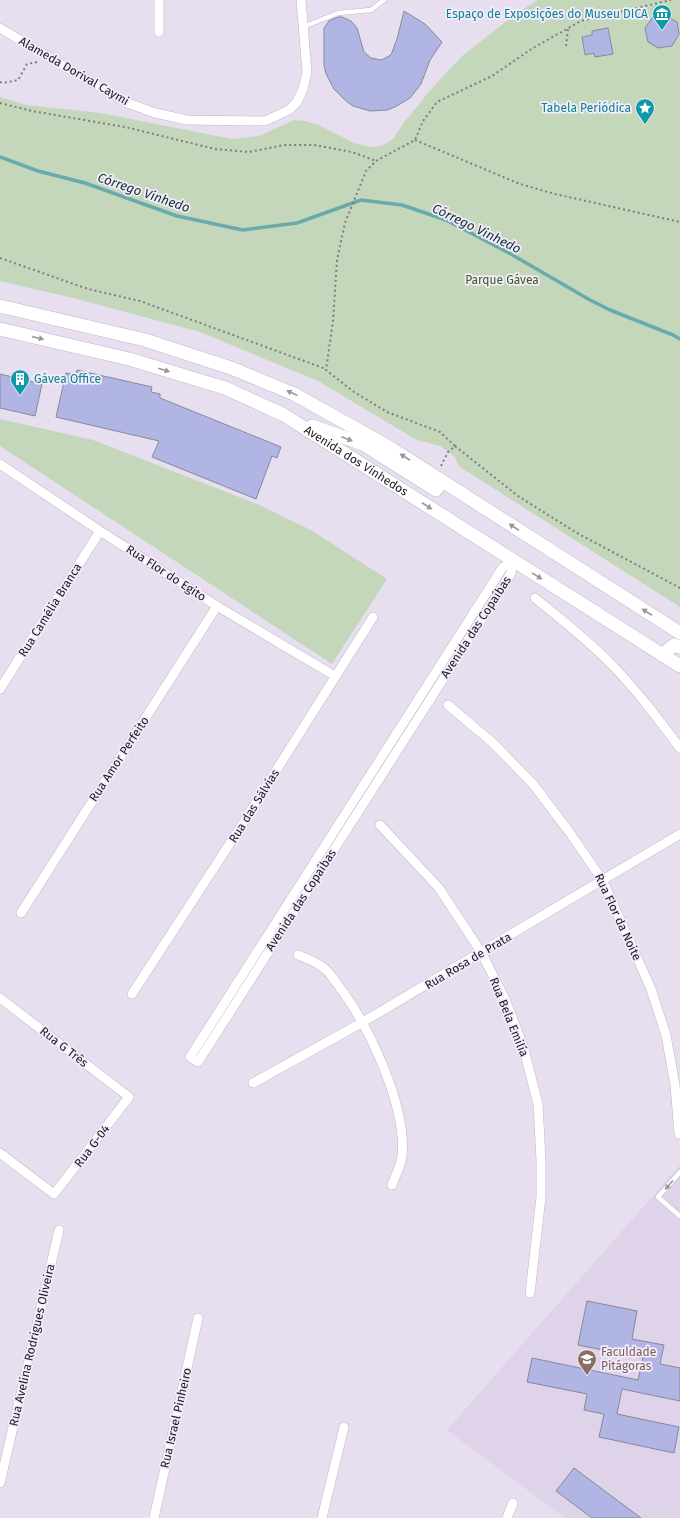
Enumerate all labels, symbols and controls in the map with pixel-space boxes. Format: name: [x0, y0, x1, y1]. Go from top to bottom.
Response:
museum icon: Espaço de Exposições do Museu DICA: [651, 3, 673, 31]
place label: Espaço de Exposições do Museu DICA: [446, 7, 648, 21]
street label: Alameda Dorival Caymi: [17, 34, 131, 108]
place icon: Tabela Periódica: [634, 97, 656, 125]
place label: Tabela Periódica: [541, 101, 631, 115]
water label: Córrego Vinhedo: [96, 170, 192, 215]
water label: Córrego Vinhedo: [430, 201, 524, 256]
park label: Parque Gávea: [465, 273, 539, 287]
one-way arrow: [32, 335, 44, 341]
one-way arrow: [158, 367, 170, 373]
building icon: Gávea Office: [9, 368, 31, 396]
place label: Gávea Office: [34, 372, 101, 386]
one-way arrow: [286, 390, 297, 396]
street label: Avenida dos Vinhedos: [302, 423, 411, 499]
one-way arrow: [342, 436, 354, 442]
one-way arrow: [399, 453, 411, 460]
one-way arrow: [421, 502, 433, 509]
one-way arrow: [509, 523, 519, 531]
street label: Rua Flor do Egito: [123, 542, 209, 604]
street label: Rua Camélia Branca: [16, 561, 84, 659]
one-way arrow: [532, 572, 542, 580]
street label: Avenida das Copaíbas: [438, 573, 514, 681]
one-way arrow: [642, 608, 652, 616]
street label: Rua Amor Perfeito: [86, 714, 152, 804]
street label: Rua das Sálvías: [226, 766, 282, 845]
street label: Avenida das Copaíbas: [263, 846, 339, 954]
street label: Rua Flor da Noite: [592, 871, 644, 963]
street label: Rua Rosa de Prata: [422, 930, 514, 992]
street label: Rua Bela Emilía: [487, 975, 531, 1059]
street label: Rua G Três: [37, 1024, 91, 1070]
street label: Rua G-04: [72, 1122, 113, 1170]
one-way arrow: [664, 1180, 674, 1190]
street label: Rua Avelina Rodrigues Oliveira: [6, 1262, 58, 1428]
place label: Faculdade Pitágoras: [601, 1345, 656, 1373]
school or university icon: Faculdade Pitágoras: [576, 1348, 598, 1376]
street label: Rua Israel Pinheiro: [158, 1366, 194, 1470]

